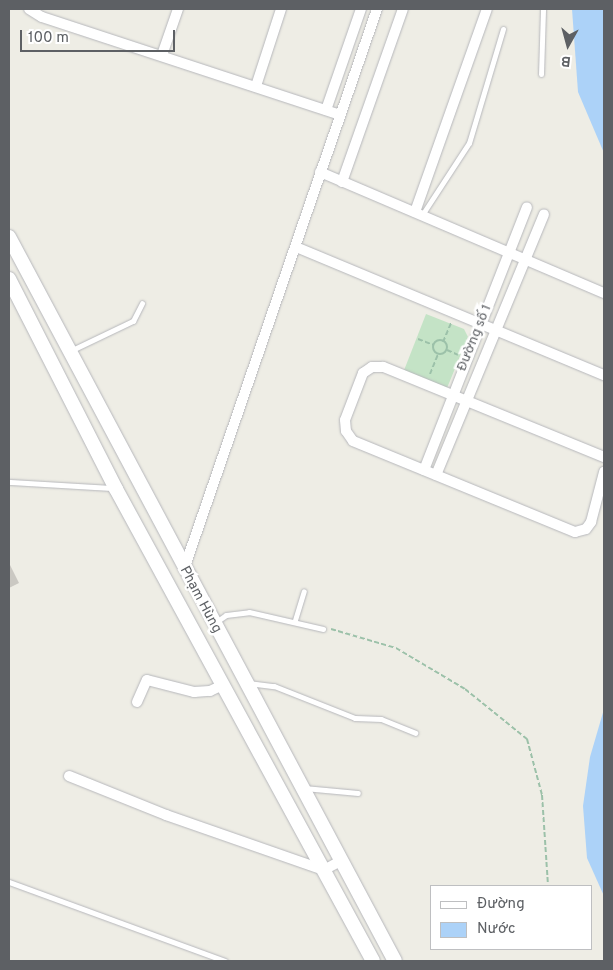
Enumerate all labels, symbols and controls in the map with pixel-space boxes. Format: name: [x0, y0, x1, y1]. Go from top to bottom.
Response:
scale bar: [22, 20, 178, 52]
north arrow: [543, 20, 593, 70]
text: 100 m: [28, 29, 69, 48]
text: B: [560, 51, 572, 69]
street label: Đường số 1: [454, 302, 496, 374]
street label: Phạm Hùng: [175, 564, 225, 636]
legend: [430, 885, 593, 950]
text: Đường: [477, 895, 525, 914]
text: Nước: [477, 920, 516, 939]

